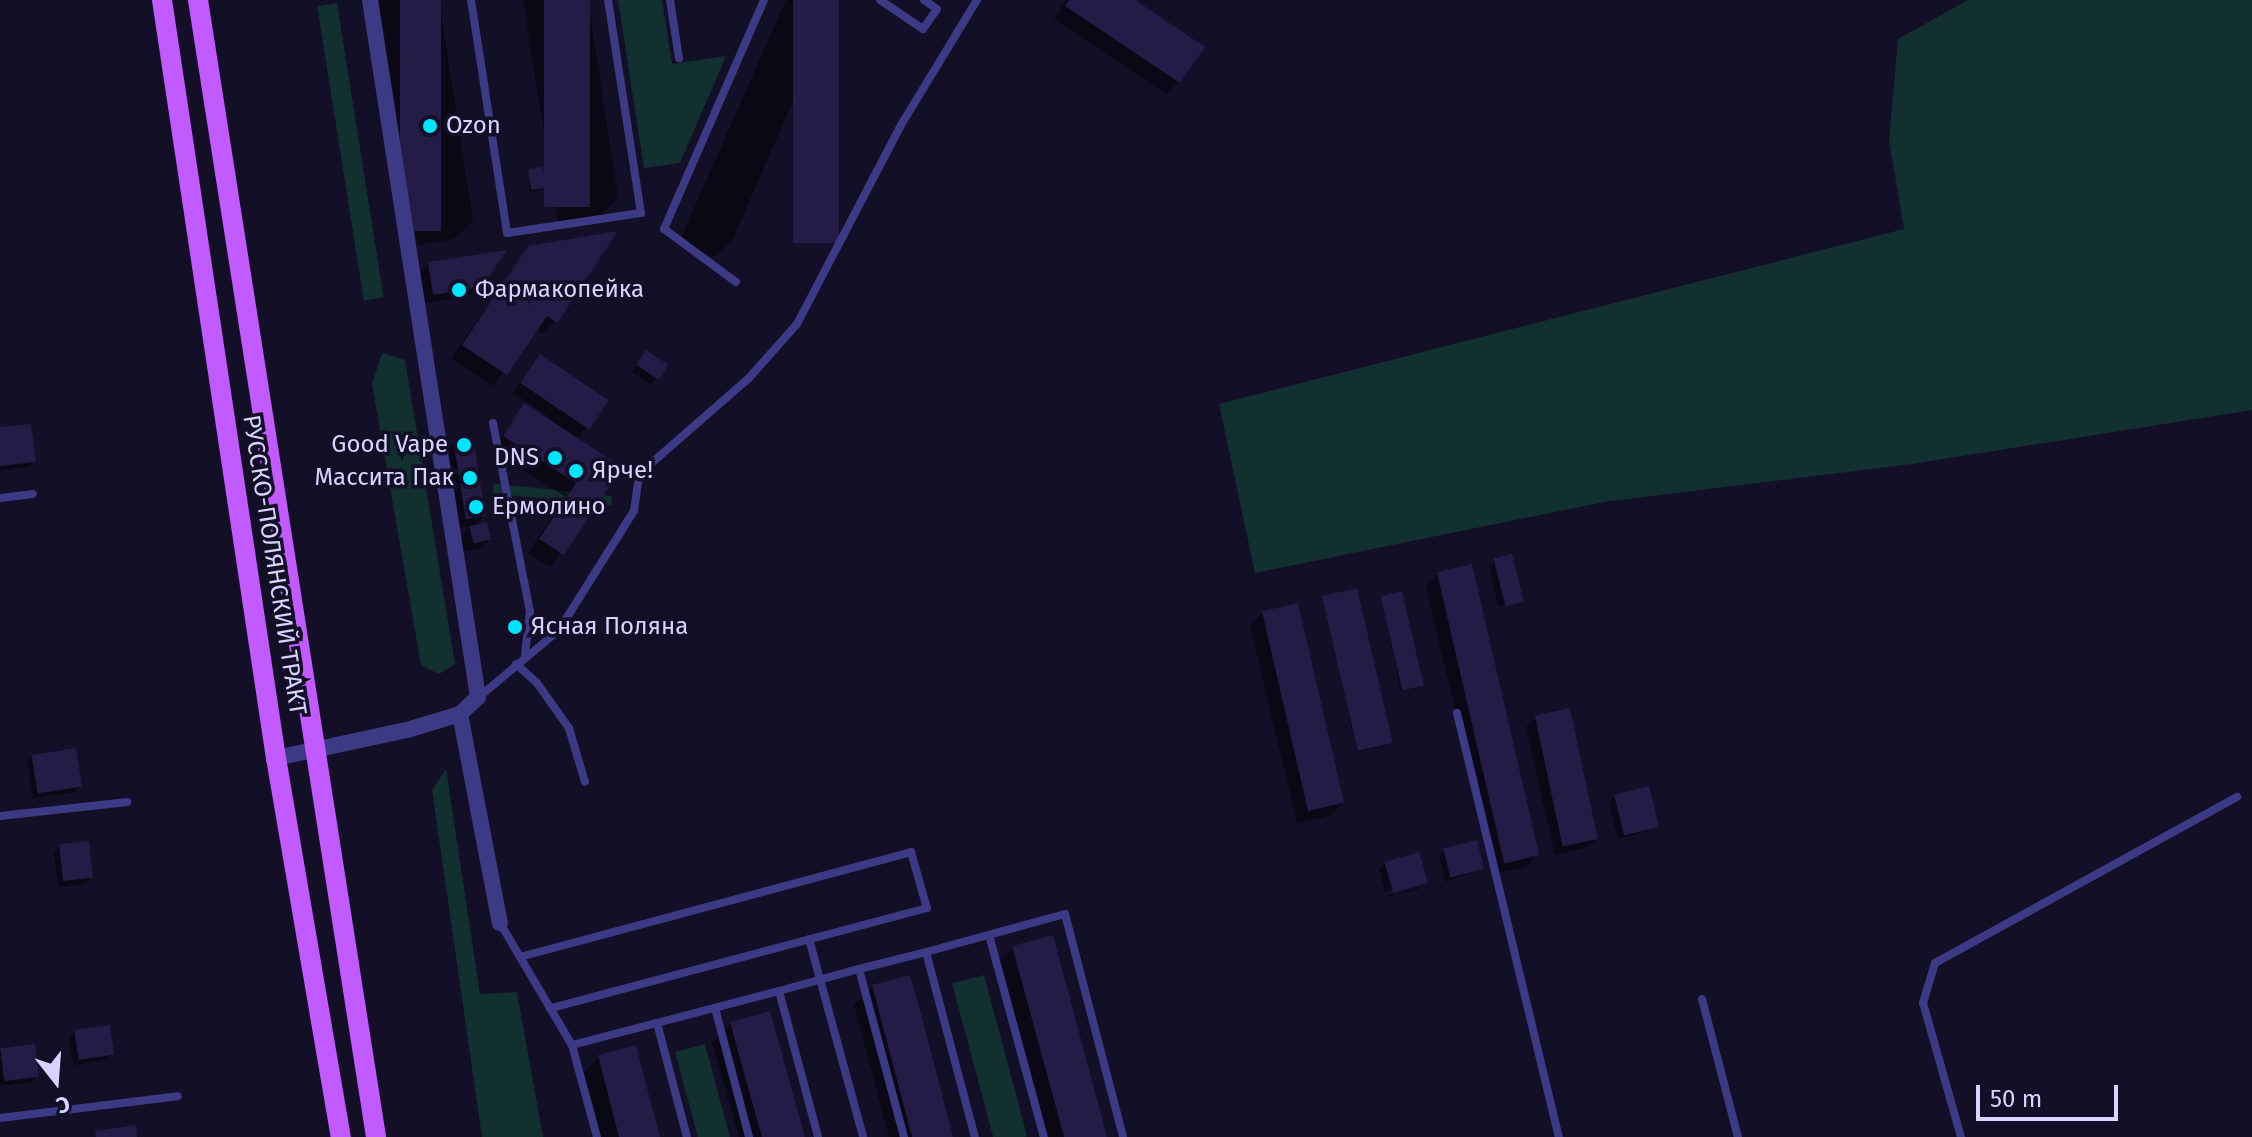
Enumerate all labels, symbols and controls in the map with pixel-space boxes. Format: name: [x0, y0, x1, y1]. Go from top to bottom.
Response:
place label: Ozon: [446, 112, 501, 140]
marker: Ozon: [421, 117, 439, 135]
place label: Фармакопейка: [475, 276, 644, 304]
marker: Фармакопейка: [450, 281, 468, 299]
street label: РУССКО-ПОЛЯНСКИЙ ТРАКТ: [236, 413, 312, 717]
place label: Good Vape: [331, 431, 448, 459]
marker: Good Vape: [455, 436, 473, 454]
place label: DNS: [494, 444, 539, 472]
marker: DNS: [546, 449, 564, 467]
place label: Ярче!: [592, 457, 653, 485]
marker: Ярче!: [567, 462, 585, 480]
place label: Массита Пак: [314, 464, 454, 492]
marker: Массита Пак: [461, 469, 479, 487]
place label: Ермолино: [492, 493, 605, 521]
marker: Ермолино: [467, 498, 485, 516]
place label: Ясная Поляна: [531, 613, 688, 641]
marker: Ясная Поляна: [506, 618, 524, 636]
north arrow: [16, 1041, 96, 1121]
scale bar: [1980, 1069, 2122, 1119]
text: 50 m: [1990, 1085, 2042, 1113]
text: С: [53, 1090, 73, 1119]

